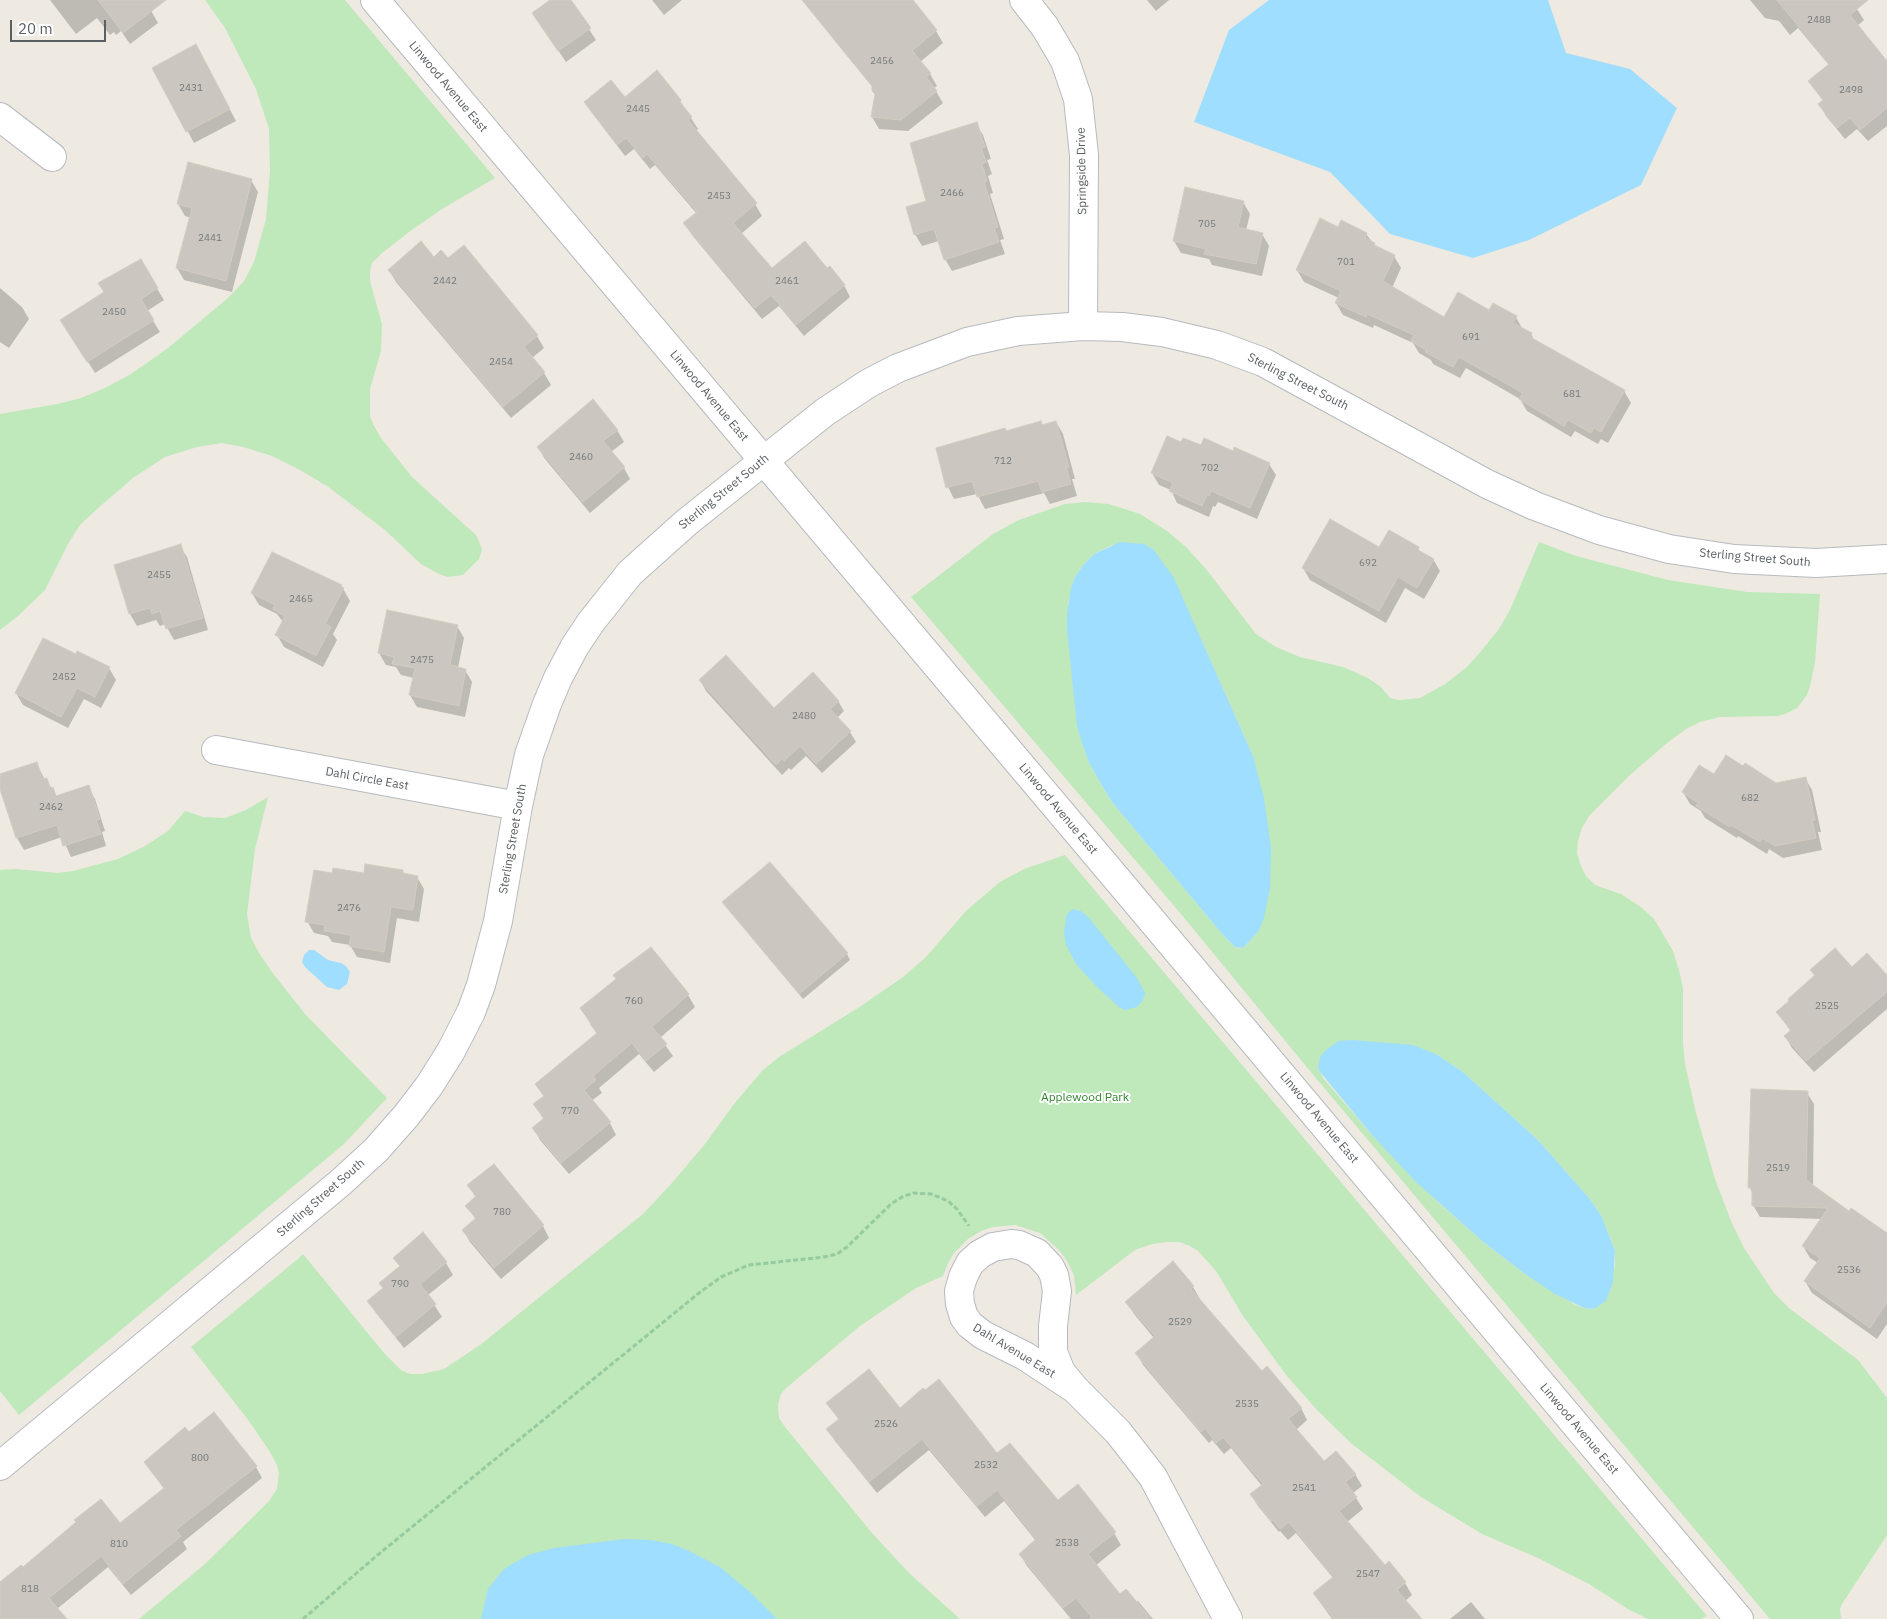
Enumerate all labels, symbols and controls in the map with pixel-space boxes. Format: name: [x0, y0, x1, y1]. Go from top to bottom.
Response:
scale bar: [12, 10, 109, 42]
house number: 2488: [1807, 14, 1831, 26]
text: 20 m: [18, 19, 53, 38]
street label: Linwood Avenue East: [406, 39, 490, 135]
house number: 2456: [870, 55, 894, 67]
house number: 2431: [179, 82, 203, 94]
house number: 2498: [1839, 84, 1863, 96]
house number: 2445: [626, 103, 650, 115]
street label: Springside Drive: [1074, 127, 1090, 215]
house number: 2466: [940, 187, 964, 199]
house number: 2453: [707, 190, 731, 202]
house number: 705: [1198, 218, 1216, 230]
house number: 2441: [198, 232, 222, 244]
house number: 701: [1337, 256, 1355, 268]
house number: 2442: [433, 275, 457, 287]
house number: 2461: [775, 275, 799, 287]
house number: 2450: [102, 306, 126, 318]
house number: 691: [1462, 331, 1480, 343]
street label: Linwood Avenue East: [667, 348, 751, 444]
street label: Sterling Street South: [1245, 350, 1351, 414]
house number: 2454: [489, 356, 513, 368]
house number: 681: [1563, 388, 1581, 400]
house number: 2460: [569, 451, 593, 463]
street label: Sterling Street South: [676, 451, 772, 533]
house number: 712: [994, 455, 1012, 467]
house number: 702: [1201, 462, 1219, 474]
street label: Sterling Street South: [1699, 546, 1811, 570]
house number: 692: [1359, 557, 1377, 569]
house number: 2455: [147, 569, 171, 581]
house number: 2465: [289, 593, 313, 605]
house number: 2475: [410, 654, 434, 666]
house number: 2452: [52, 671, 76, 683]
house number: 2480: [792, 710, 816, 722]
street label: Linwood Avenue East: [1016, 761, 1100, 857]
street label: Dahl Circle East: [324, 765, 410, 793]
street label: Sterling Street South: [496, 783, 530, 895]
house number: 682: [1741, 792, 1759, 804]
house number: 2462: [39, 801, 63, 813]
house number: 2476: [337, 902, 361, 914]
house number: 760: [625, 995, 643, 1007]
house number: 2525: [1815, 1000, 1839, 1012]
street label: Linwood Avenue East: [1277, 1070, 1361, 1166]
park label: Applewood Park: [1041, 1091, 1129, 1105]
house number: 770: [561, 1105, 579, 1117]
street label: Sterling Street South: [274, 1156, 368, 1240]
house number: 2519: [1766, 1162, 1790, 1174]
house number: 780: [493, 1206, 511, 1218]
house number: 2536: [1837, 1264, 1861, 1276]
house number: 790: [391, 1278, 409, 1290]
house number: 2529: [1168, 1316, 1192, 1328]
street label: Dahl Avenue East: [970, 1321, 1058, 1381]
street label: Linwood Avenue East: [1537, 1381, 1621, 1477]
house number: 2535: [1235, 1398, 1259, 1410]
house number: 2526: [874, 1418, 898, 1430]
house number: 800: [191, 1452, 209, 1464]
house number: 2532: [974, 1459, 998, 1471]
house number: 2541: [1292, 1482, 1316, 1494]
house number: 2538: [1055, 1537, 1079, 1549]
house number: 810: [110, 1538, 128, 1550]
house number: 2547: [1356, 1568, 1380, 1580]
house number: 818: [21, 1583, 39, 1595]

